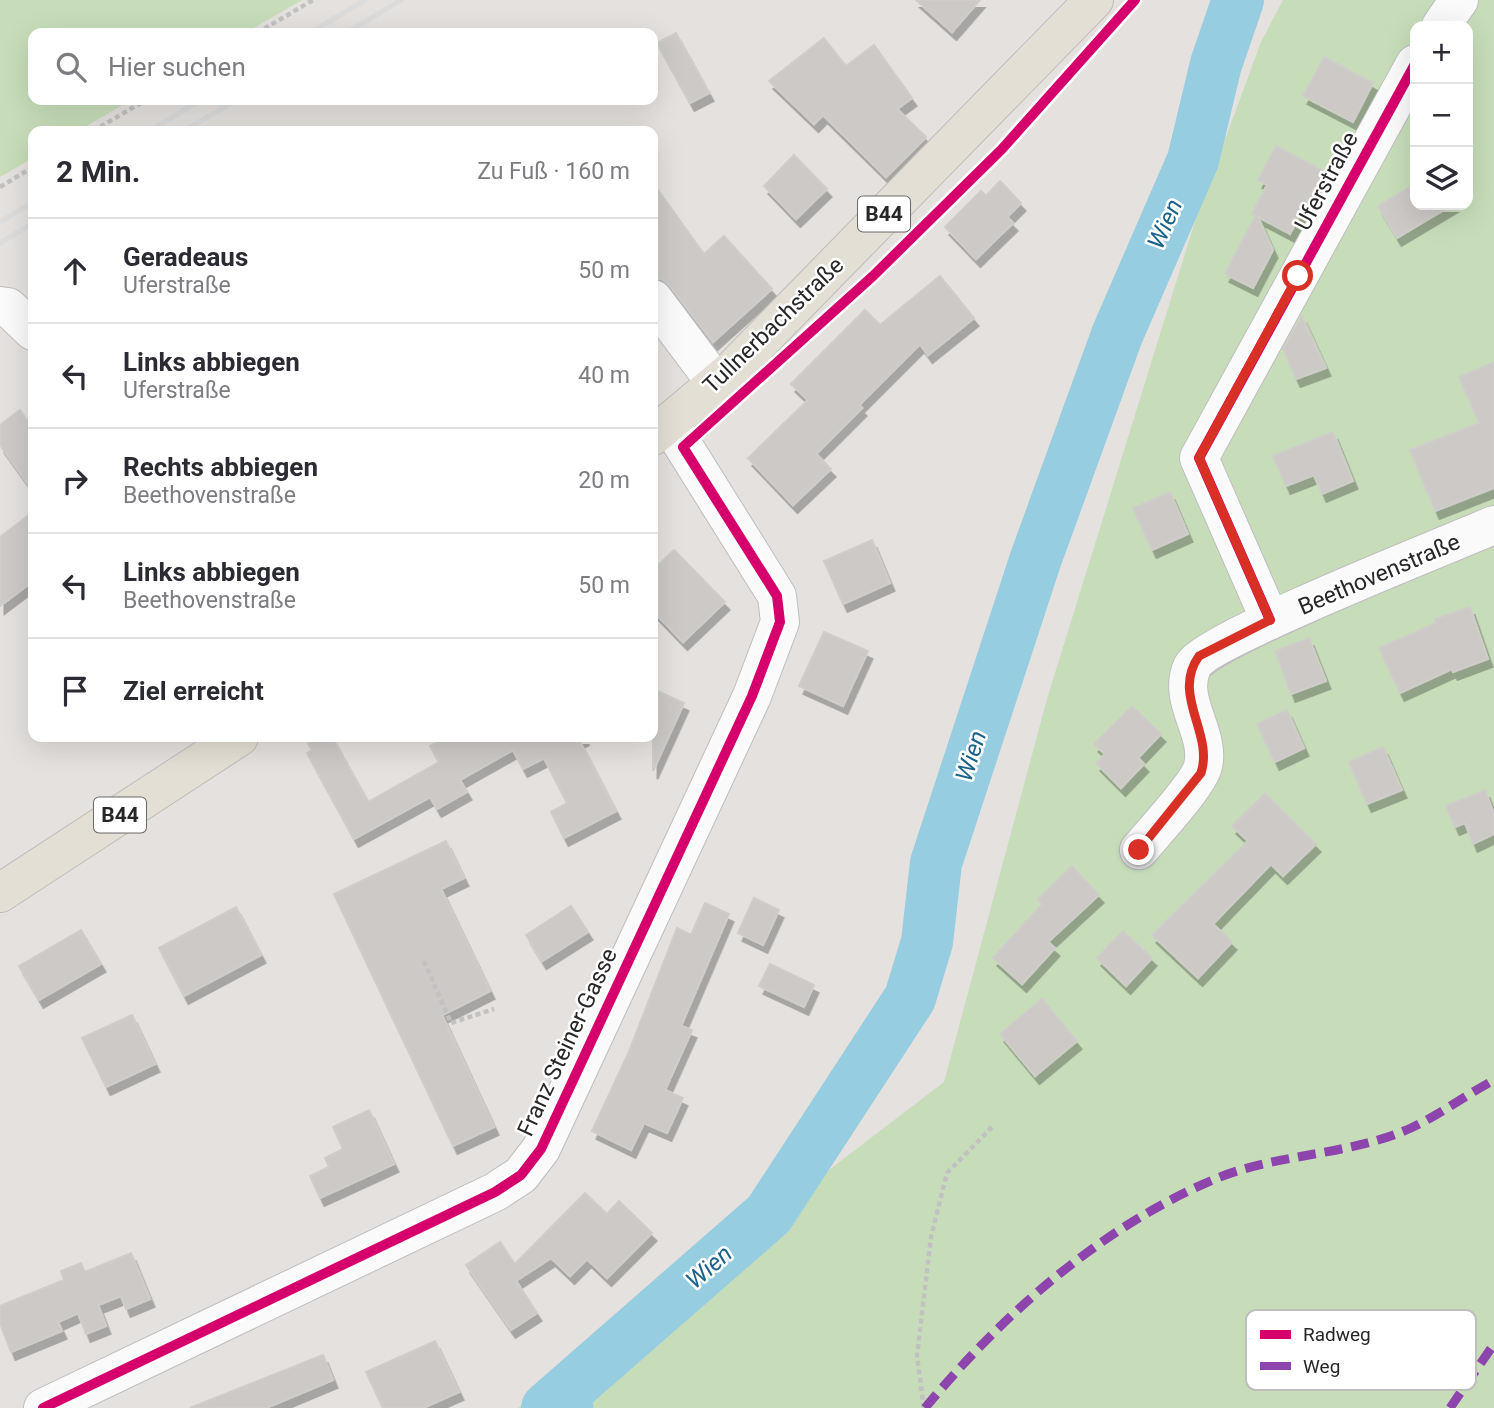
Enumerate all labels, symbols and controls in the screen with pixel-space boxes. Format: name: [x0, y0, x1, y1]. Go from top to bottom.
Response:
map controls: [1410, 21, 1473, 210]
button: +: [1410, 21, 1473, 84]
search box: [28, 28, 658, 105]
icon: search: [52, 48, 90, 86]
text: Hier suchen: [108, 52, 246, 82]
button: −: [1410, 84, 1473, 147]
street label: Uferstraße: [1289, 127, 1364, 235]
button: layers: [1410, 147, 1473, 210]
text: 2 Min.: [56, 154, 140, 189]
text: Zu Fuß · 160 m: [477, 158, 630, 185]
water label: Wien: [1142, 195, 1188, 253]
road number: B44: [858, 196, 910, 232]
text: Geradeaus: [123, 242, 248, 272]
icon: ahead: [56, 252, 94, 290]
street label: Tullnerbachstraße: [698, 252, 849, 399]
text: 50 m: [578, 257, 630, 284]
route start: [1282, 260, 1313, 291]
text: Uferstraße: [123, 272, 231, 299]
text: Links abbiegen: [123, 347, 300, 377]
icon: left: [56, 357, 94, 395]
text: 40 m: [578, 362, 630, 389]
text: Uferstraße: [123, 377, 231, 404]
text: Rechts abbiegen: [123, 452, 318, 482]
icon: right: [56, 462, 94, 500]
text: 20 m: [578, 467, 630, 494]
text: Beethovenstraße: [123, 482, 296, 509]
street label: Beethovenstraße: [1294, 528, 1464, 621]
text: Links abbiegen: [123, 557, 300, 587]
icon: left: [56, 567, 94, 605]
text: 50 m: [578, 572, 630, 599]
text: Beethovenstraße: [123, 587, 296, 614]
icon: arrive: [56, 672, 94, 710]
text: Ziel erreicht: [123, 676, 264, 706]
water label: Wien: [950, 727, 992, 785]
road number: B44: [94, 798, 146, 832]
route end: [1123, 834, 1154, 865]
street label: Franz Steiner-Gasse: [512, 944, 623, 1140]
water label: Wien: [680, 1240, 738, 1294]
legend: [1246, 1310, 1476, 1390]
text: Radweg: [1303, 1323, 1371, 1346]
text: Weg: [1303, 1355, 1340, 1378]

